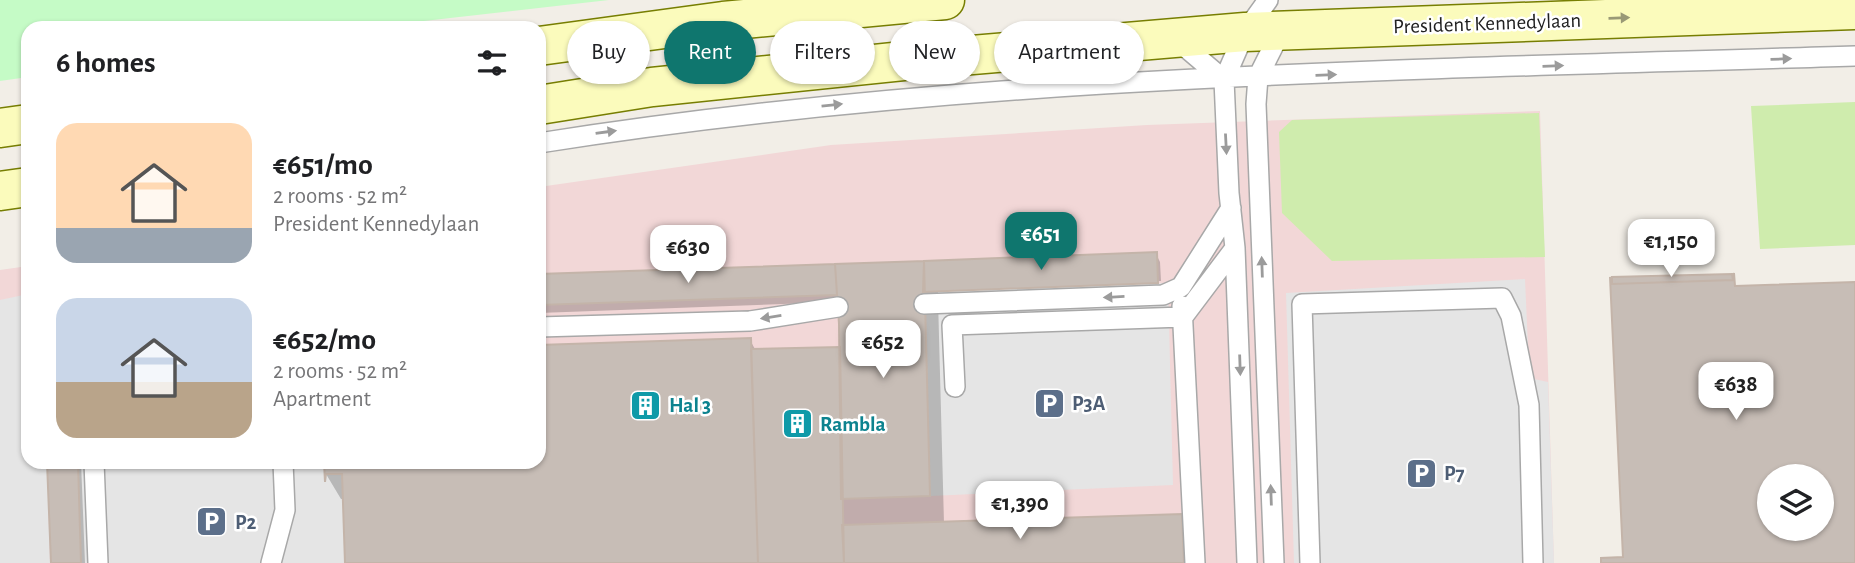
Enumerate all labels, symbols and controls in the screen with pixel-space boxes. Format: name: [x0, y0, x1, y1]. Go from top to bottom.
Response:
street label: President Kennedylaan: [1393, 10, 1582, 37]
one-way arrow: [1608, 12, 1630, 23]
chip: Buy: [567, 21, 650, 84]
chip: Rent: [664, 21, 756, 84]
chip: Filters: [770, 21, 875, 84]
chip: New: [889, 21, 980, 84]
chip: Apartment: [994, 21, 1144, 84]
icon: filters: [473, 44, 511, 82]
text: 6 homes: [56, 48, 156, 78]
one-way arrow: [1770, 53, 1792, 64]
one-way arrow: [1543, 61, 1565, 72]
one-way arrow: [1315, 69, 1337, 80]
one-way arrow: [821, 99, 843, 110]
one-way arrow: [596, 126, 618, 137]
one-way arrow: [1221, 133, 1232, 155]
text: €651/mo: [273, 150, 373, 180]
icon: home: [112, 151, 196, 235]
text: 2 rooms · 52 m²: [273, 185, 407, 208]
pin: €651: [1000, 212, 1082, 272]
text: President Kennedylaan: [273, 213, 479, 236]
pin: €1,150: [1614, 219, 1728, 279]
text: €651: [1021, 223, 1061, 246]
pin: €630: [647, 226, 729, 285]
text: €1,150: [1644, 230, 1698, 253]
text: €630: [666, 236, 710, 259]
one-way arrow: [1257, 256, 1268, 278]
one-way arrow: [1103, 292, 1125, 303]
one-way arrow: [759, 312, 781, 323]
pin: €652: [842, 320, 924, 380]
text: €652/mo: [273, 325, 376, 355]
icon: home: [112, 326, 196, 410]
text: €652: [862, 331, 904, 354]
one-way arrow: [1234, 354, 1245, 376]
text: 2 rooms · 52 m²: [273, 360, 407, 383]
pin: €638: [1695, 362, 1777, 422]
text: €638: [1714, 373, 1758, 396]
parking icon: P3A: [1032, 386, 1066, 420]
text: Apartment: [273, 388, 371, 411]
building icon: Hal 3: [629, 388, 663, 422]
place label: P3A: [1072, 393, 1106, 414]
place label: Hal 3: [669, 395, 711, 416]
building icon: Rambla: [780, 407, 814, 441]
place label: Rambla: [820, 414, 886, 435]
parking icon: P7: [1404, 456, 1438, 490]
place label: P7: [1444, 463, 1465, 484]
map controls: [1757, 464, 1834, 541]
button: layers: [1757, 464, 1834, 541]
pin: €1,390: [963, 482, 1077, 541]
one-way arrow: [1266, 484, 1277, 506]
text: €1,390: [991, 492, 1049, 515]
parking icon: P2: [195, 505, 229, 539]
place label: P2: [235, 512, 257, 533]

